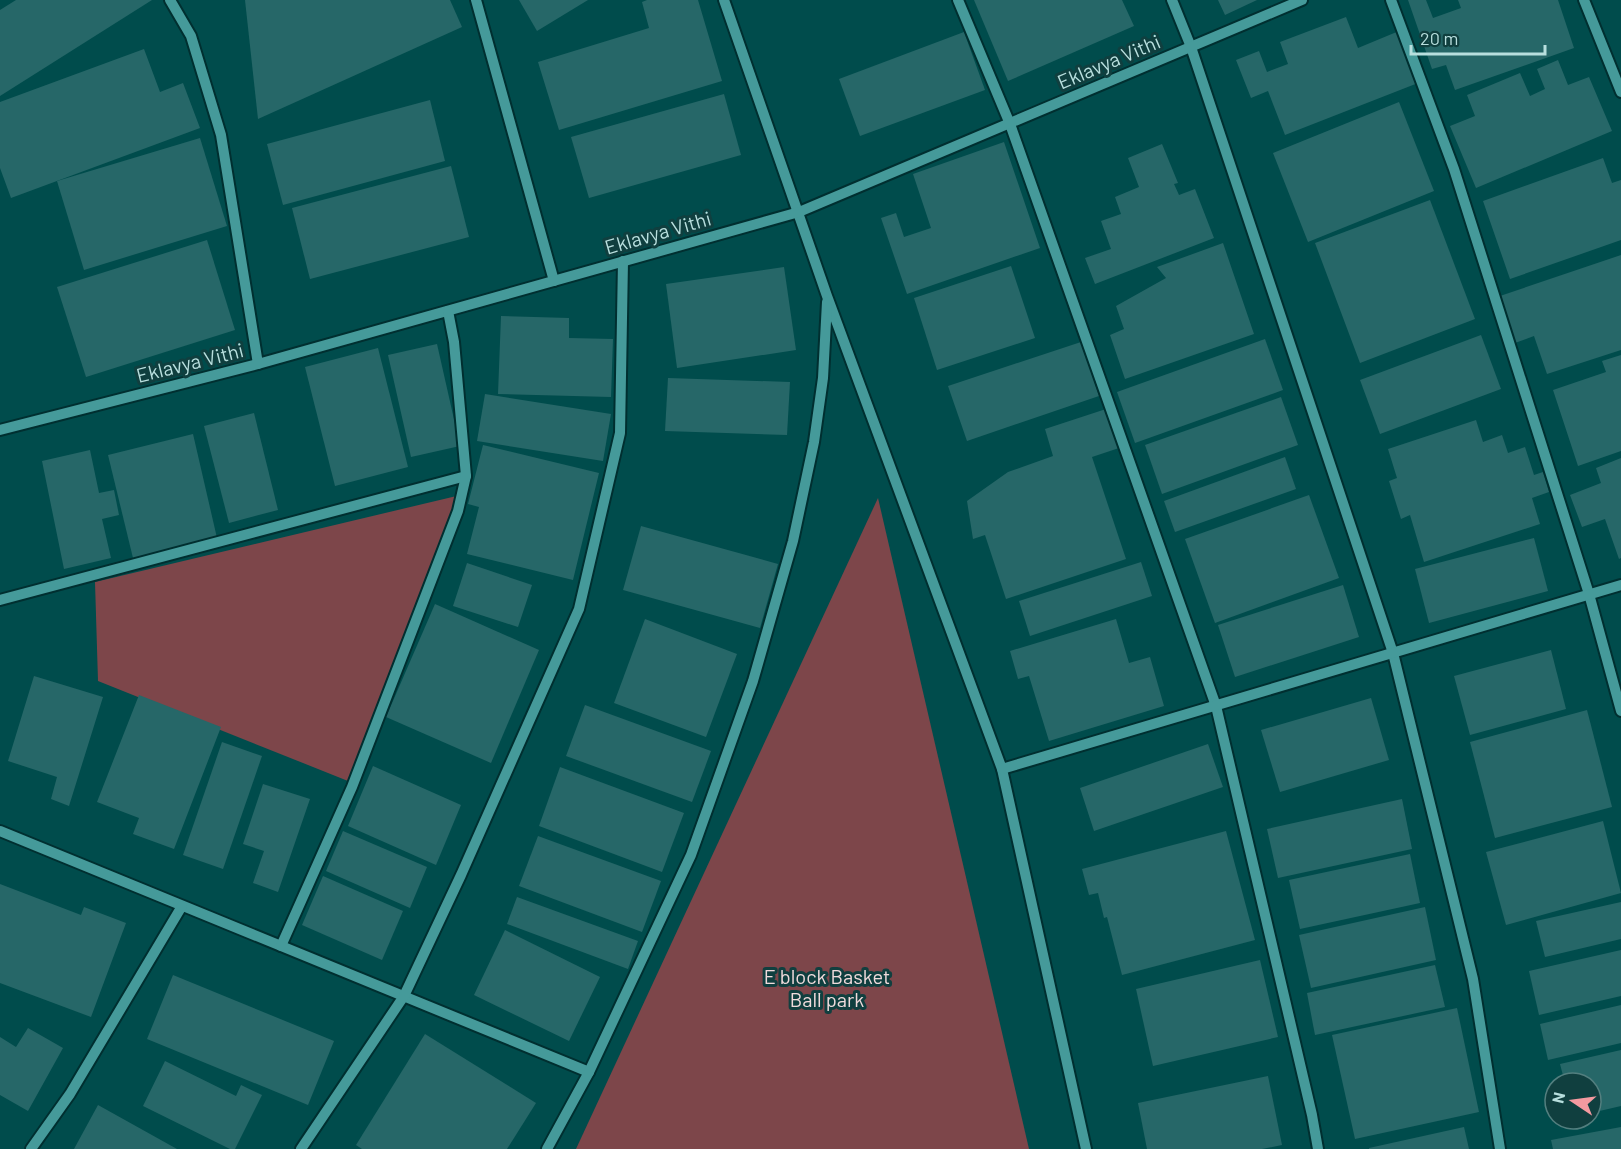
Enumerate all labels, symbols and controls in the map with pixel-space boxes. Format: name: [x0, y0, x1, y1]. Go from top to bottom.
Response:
scale bar: [1411, 18, 1544, 56]
text: 20 m: [1420, 27, 1458, 49]
street label: Eklavya Vithi: [1053, 29, 1164, 94]
street label: Eklavya Vithi: [602, 205, 714, 259]
street label: Eklavya Vithi: [134, 337, 246, 387]
park label: E block Basket Ball park: [764, 964, 890, 1011]
north arrow: [1543, 1071, 1603, 1131]
text: N: [1547, 1090, 1568, 1105]

